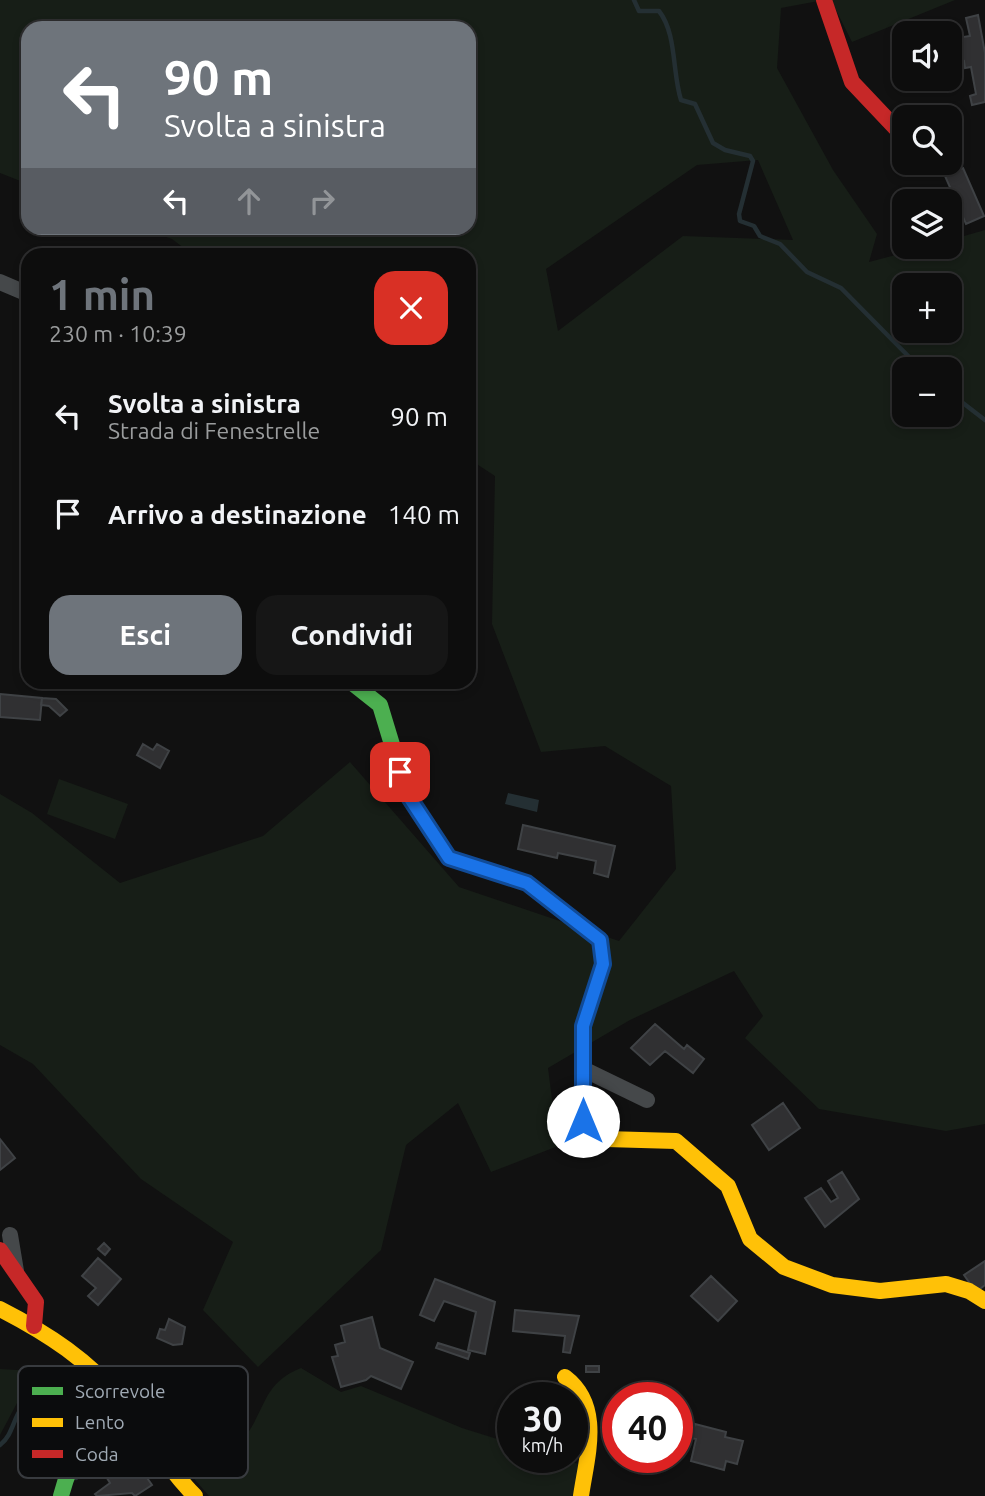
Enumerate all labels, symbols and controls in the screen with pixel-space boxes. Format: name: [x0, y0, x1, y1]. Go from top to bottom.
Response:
map controls: [892, 21, 962, 427]
button: sound: [892, 21, 962, 91]
icon: left: [49, 49, 140, 140]
text: 90 m: [164, 49, 273, 104]
button: search: [892, 105, 962, 175]
text: Svolta a sinistra: [164, 107, 386, 143]
icon: left: [157, 182, 195, 220]
icon: ahead: [230, 182, 268, 220]
icon: right: [303, 182, 341, 220]
button: layers: [892, 189, 962, 259]
text: 1 min: [49, 271, 155, 318]
button: close: [374, 271, 448, 345]
button: +: [892, 273, 962, 343]
text: 230 m · 10:39: [49, 321, 187, 346]
button: −: [892, 357, 962, 427]
text: Svolta a sinistra: [108, 389, 301, 418]
icon: left: [49, 397, 87, 435]
text: 90 m: [390, 402, 448, 431]
text: Strada di Fenestrelle: [108, 418, 320, 443]
icon: arrive: [49, 495, 87, 533]
text: Arrivo a destinazione: [108, 500, 367, 529]
text: 140 m: [388, 500, 460, 529]
button: Esci: [49, 595, 242, 675]
button: Condividi: [256, 595, 448, 675]
pin: [370, 742, 430, 802]
icon: arrive: [381, 753, 419, 791]
position arrow: [546, 1084, 620, 1158]
legend: [18, 1366, 248, 1478]
text: Scorrevole: [75, 1380, 166, 1402]
speed limit sign: 40: [602, 1382, 693, 1473]
text: 30: [523, 1398, 562, 1438]
text: Lento: [75, 1411, 125, 1433]
text: km/h: [522, 1435, 563, 1455]
text: Coda: [75, 1443, 119, 1465]

